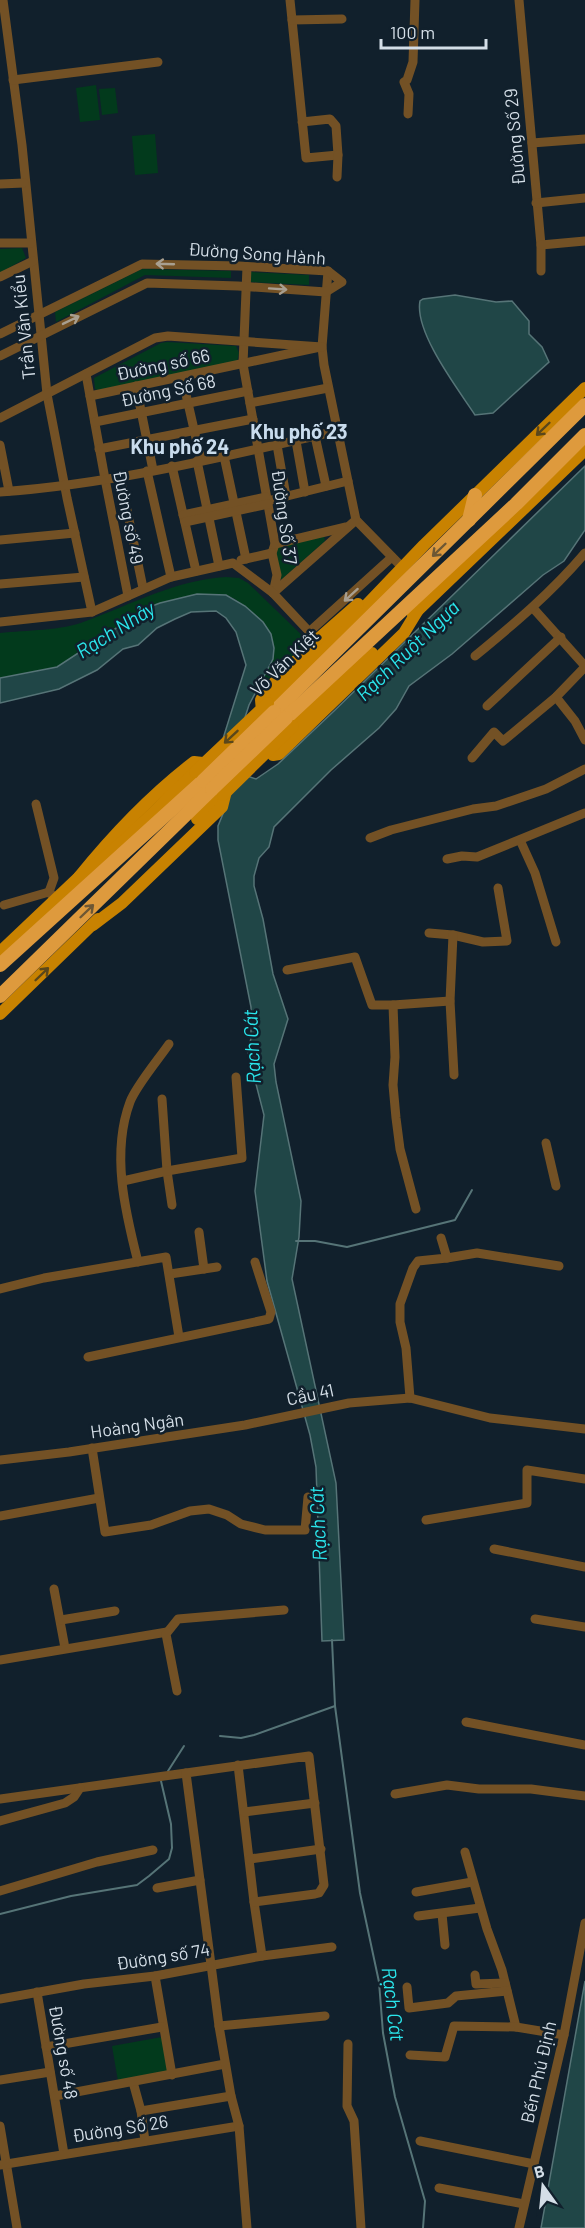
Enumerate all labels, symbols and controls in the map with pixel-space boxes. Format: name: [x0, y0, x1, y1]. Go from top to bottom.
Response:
scale bar: [381, 12, 486, 50]
text: 100 m: [390, 21, 435, 43]
street label: Đường Số 29: [499, 88, 529, 186]
street label: Đường Song Hành: [187, 237, 327, 269]
one-way arrow: [155, 259, 175, 270]
street label: Trần Văn Kiểu: [7, 273, 39, 381]
one-way arrow: [267, 284, 287, 295]
one-way arrow: [61, 314, 79, 325]
street label: Đường số 66: [114, 343, 212, 385]
street label: Đường Số 68: [118, 369, 218, 411]
district label: Khu phố 23: [250, 419, 348, 443]
one-way arrow: [536, 422, 551, 436]
district label: Khu phố 24: [131, 434, 229, 458]
street label: Đường số 49: [109, 468, 149, 566]
street label: Đường Số 37: [267, 468, 303, 566]
one-way arrow: [432, 542, 447, 557]
one-way arrow: [344, 587, 359, 601]
water label: Rạch Nhảy: [71, 595, 160, 663]
water label: Rạch Ruột Ngựa: [350, 595, 464, 705]
street label: Võ Văn Kiệt: [245, 624, 323, 700]
one-way arrow: [224, 730, 239, 745]
one-way arrow: [80, 904, 95, 919]
one-way arrow: [35, 966, 50, 981]
water label: Rạch Cát: [237, 1009, 265, 1085]
street label: Cầu 41: [284, 1378, 336, 1410]
street label: Hoàng Ngân: [89, 1408, 185, 1442]
water label: Rạch Cát: [303, 1486, 331, 1562]
street label: Đường số 74: [115, 1938, 211, 1974]
water label: Rạch Cát: [378, 1965, 410, 2043]
street label: Đường số 48: [45, 2003, 83, 2101]
street label: Bến Phú Định: [516, 2019, 560, 2125]
street label: Đường Số 26: [70, 2110, 170, 2146]
north arrow: [513, 2156, 573, 2216]
text: B: [532, 2161, 546, 2181]

